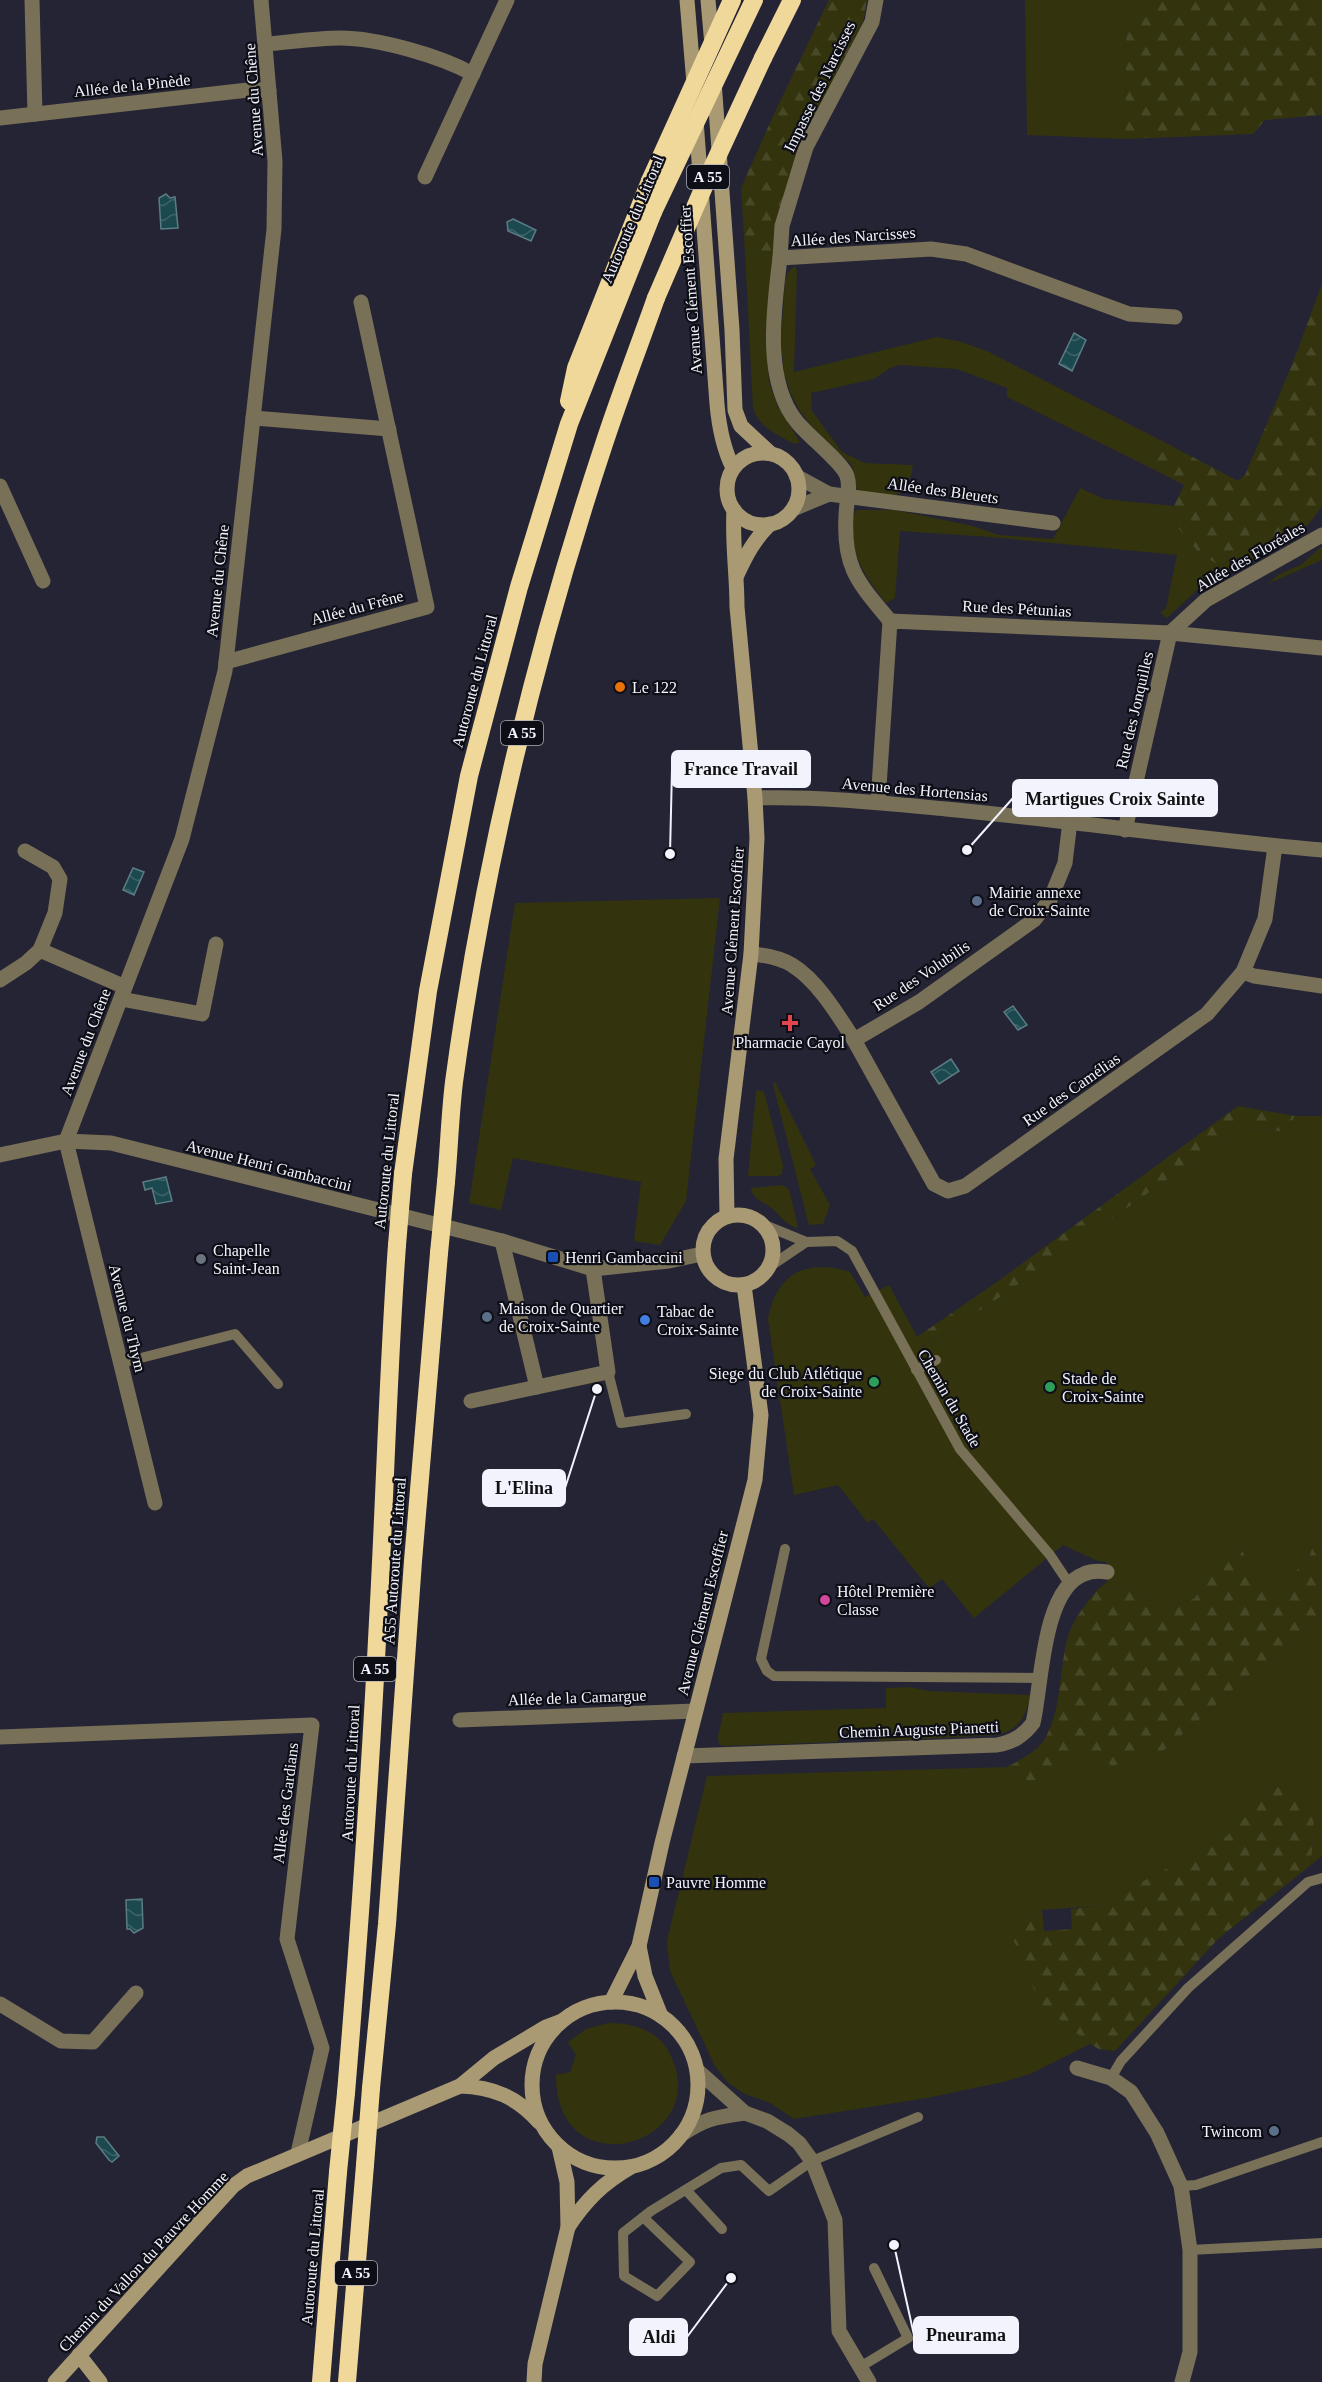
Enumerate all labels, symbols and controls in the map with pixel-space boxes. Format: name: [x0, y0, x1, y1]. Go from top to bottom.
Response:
street label: Impasse des Narcisses: [780, 18, 859, 155]
street label: Avenue du Chêne: [241, 43, 266, 157]
street label: Allée de la Pinède: [73, 71, 191, 100]
street label: Autoroute du Littoral: [598, 152, 667, 286]
road number: A 55: [687, 165, 729, 189]
street label: Avenue Clément Escoffier: [676, 204, 705, 375]
street label: Allée des Narcisses: [790, 224, 916, 249]
street label: Allée des Bleuets: [886, 474, 1000, 507]
street label: Allée des Floréales: [1193, 518, 1308, 594]
street label: Avenue du Chêne: [203, 524, 232, 638]
street label: Allée du Frêne: [309, 587, 405, 628]
street label: Rue des Pétunias: [962, 597, 1072, 620]
street label: Autoroute du Littoral: [449, 612, 501, 749]
street label: Rue des Jonquilles: [1113, 650, 1157, 771]
place label: Le 122: [632, 679, 677, 696]
marker: Le 122: [613, 680, 627, 694]
road number: A 55: [501, 721, 543, 745]
callout: France Travail: [672, 751, 810, 787]
text: France Travail: [684, 759, 798, 779]
street label: Avenue des Hortensias: [841, 775, 989, 804]
callout: Martigues Croix Sainte: [1013, 780, 1217, 816]
text: Martigues Croix Sainte: [1025, 789, 1205, 809]
street label: Avenue Clément Escoffier: [718, 845, 747, 1016]
place label: Mairie annexe de Croix-Sainte: [989, 884, 1090, 919]
marker: Mairie annexe de Croix-Sainte: [970, 894, 984, 908]
street label: Rue des Volubilis: [870, 937, 973, 1014]
street label: Avenue du Chêne: [57, 986, 114, 1098]
marker: Pharmacie Cayol: [783, 1016, 797, 1030]
place label: Pharmacie Cayol: [735, 1034, 845, 1052]
street label: Rue des Camélias: [1019, 1050, 1123, 1129]
street label: Autoroute du Littoral: [371, 1092, 402, 1230]
street label: Avenue Henri Gambaccini: [184, 1137, 354, 1194]
place label: Chapelle Saint-Jean: [213, 1242, 280, 1277]
place label: Henri Gambaccini: [565, 1249, 683, 1266]
marker: Henri Gambaccini: [546, 1250, 560, 1264]
marker: Chapelle Saint-Jean: [194, 1252, 208, 1266]
street label: Avenue du Thym: [105, 1262, 149, 1375]
place label: Maison de Quartier de Croix-Sainte: [499, 1300, 624, 1335]
place label: Tabac de Croix-Sainte: [657, 1303, 739, 1338]
marker: Maison de Quartier de Croix-Sainte: [480, 1310, 494, 1324]
marker: Tabac de Croix-Sainte: [638, 1313, 652, 1327]
street label: Chemin du Stade: [915, 1346, 984, 1450]
place label: Siege du Club Atlétique de Croix-Sainte: [709, 1365, 862, 1400]
place label: Stade de Croix-Sainte: [1062, 1370, 1144, 1405]
marker: Siege du Club Atlétique de Croix-Sainte: [867, 1375, 881, 1389]
marker: Stade de Croix-Sainte: [1043, 1380, 1057, 1394]
callout: L'Elina: [483, 1470, 565, 1506]
street label: A55 Autoroute du Littoral: [380, 1476, 409, 1645]
text: L'Elina: [495, 1478, 553, 1498]
street label: Avenue Clément Escoffier: [674, 1528, 731, 1697]
place label: Hôtel Première Classe: [837, 1583, 934, 1618]
marker: Hôtel Première Classe: [818, 1593, 832, 1607]
road number: A 55: [354, 1657, 396, 1681]
street label: Allée de la Camargue: [507, 1687, 647, 1709]
street label: Autoroute du Littoral: [338, 1704, 363, 1842]
street label: Chemin Auguste Pianetti: [839, 1718, 1000, 1742]
street label: Allée des Gardians: [270, 1742, 301, 1865]
place label: Pauvre Homme: [666, 1874, 766, 1891]
marker: Pauvre Homme: [647, 1875, 661, 1889]
place label: Twincom: [1202, 2123, 1263, 2140]
marker: Twincom: [1267, 2124, 1281, 2138]
street label: Chemin du Vallon du Pauvre Homme: [55, 2168, 231, 2355]
street label: Autoroute du Littoral: [298, 2188, 327, 2326]
road number: A 55: [335, 2261, 377, 2285]
callout: Pneurama: [914, 2317, 1018, 2353]
callout: Aldi: [630, 2319, 687, 2355]
text: Pneurama: [926, 2325, 1006, 2345]
text: Aldi: [642, 2327, 676, 2347]

